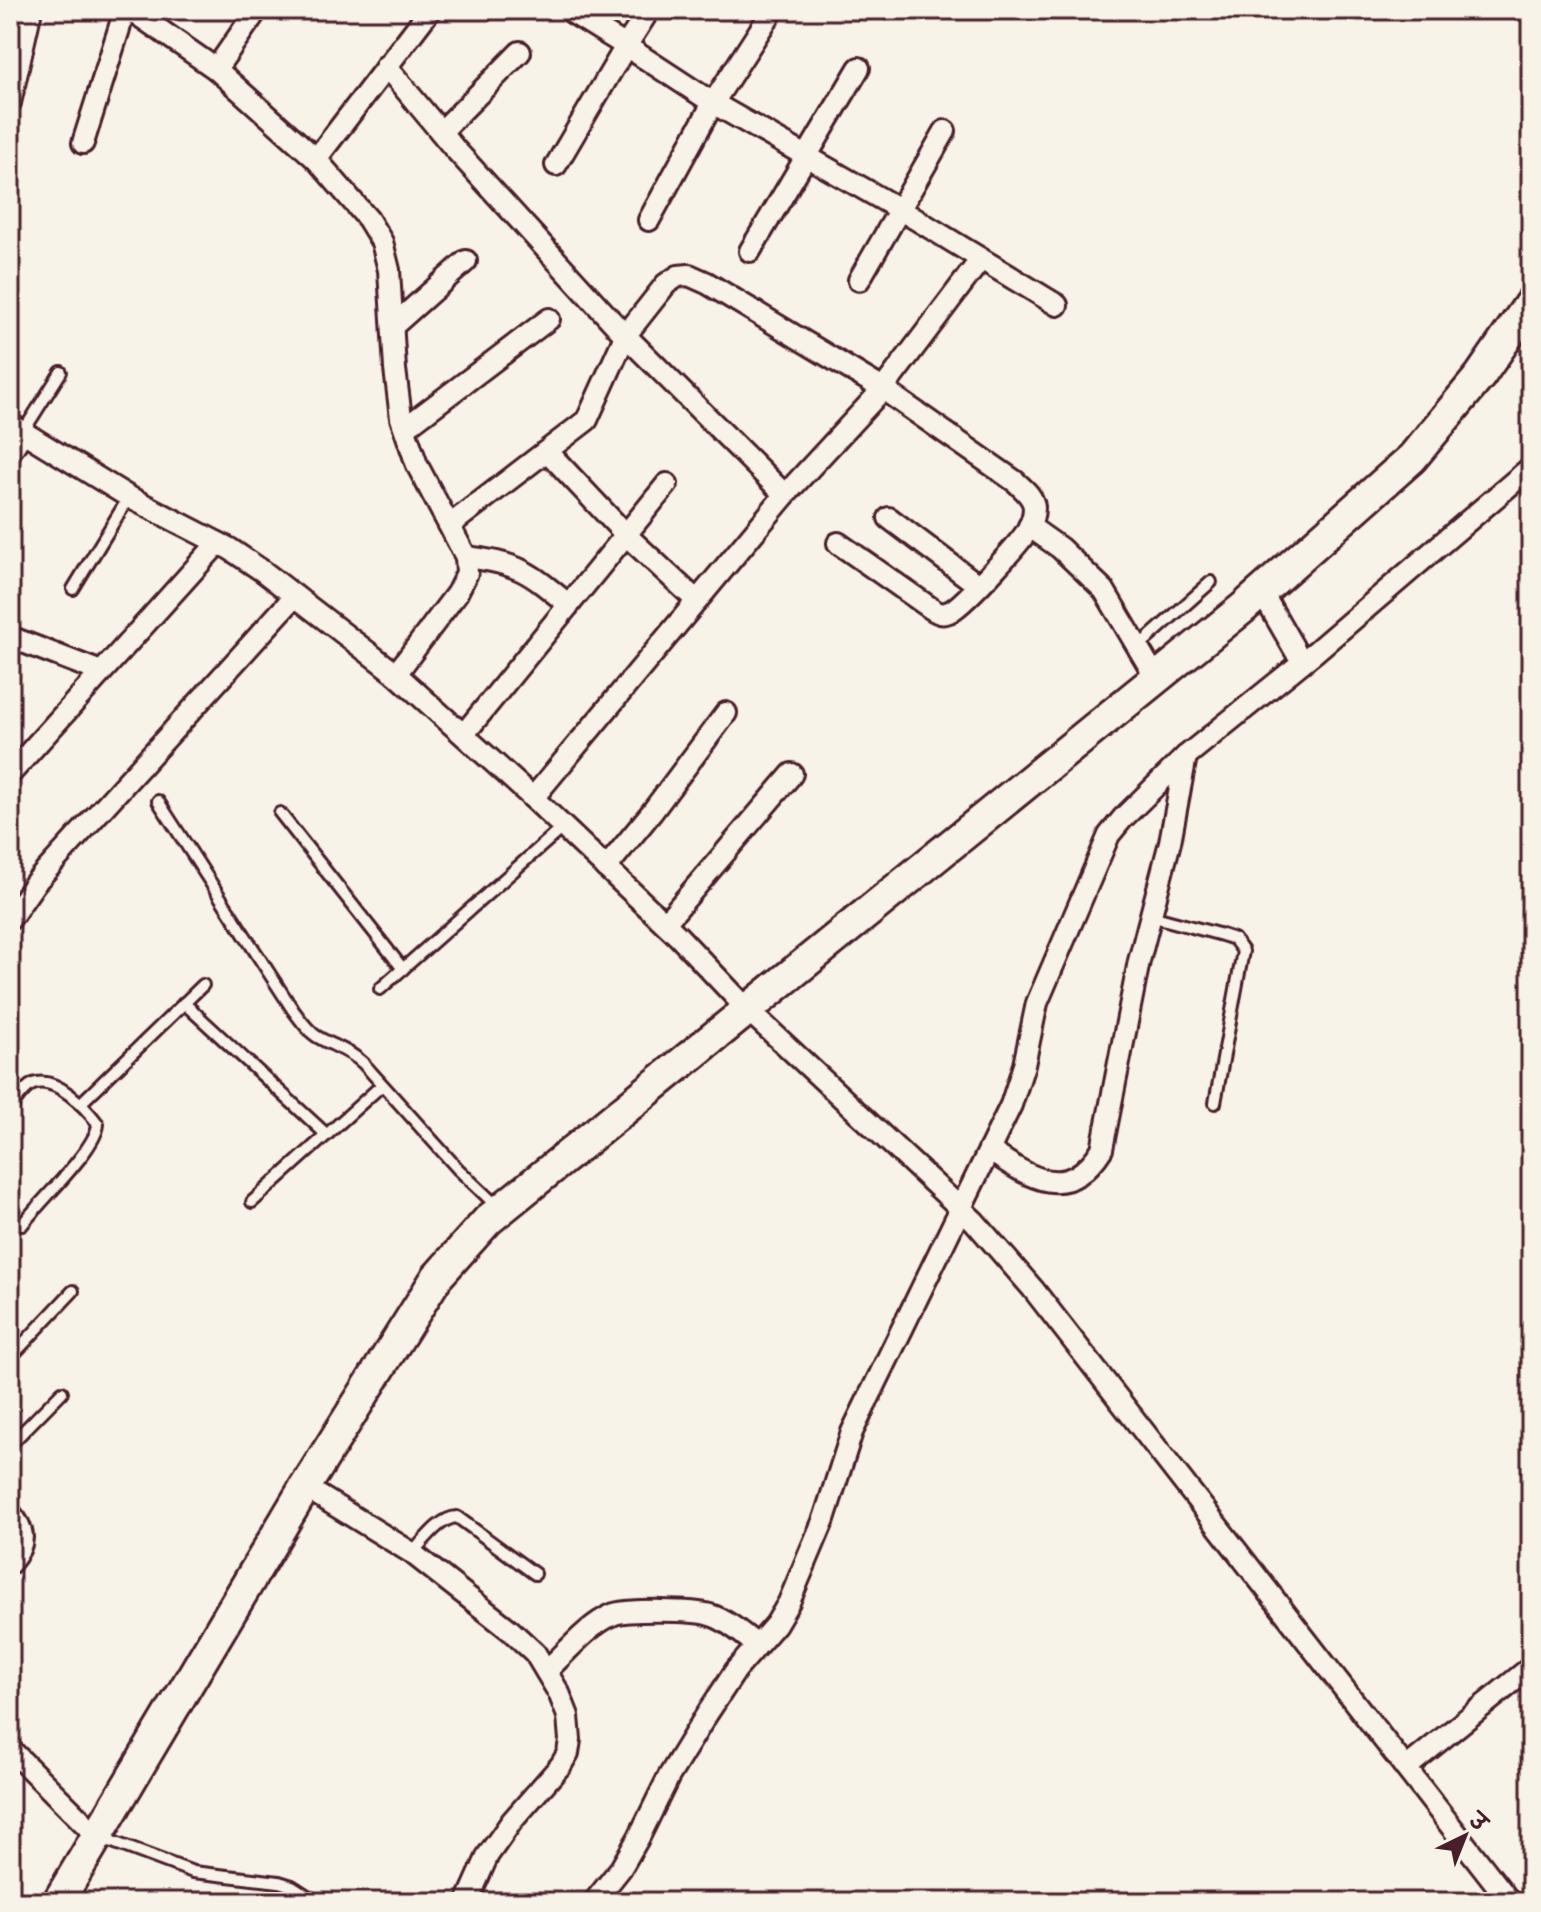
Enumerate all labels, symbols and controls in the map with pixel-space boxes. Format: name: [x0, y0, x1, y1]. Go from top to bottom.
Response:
north arrow: [1425, 1796, 1505, 1876]
text: उ: [1461, 1806, 1494, 1840]

